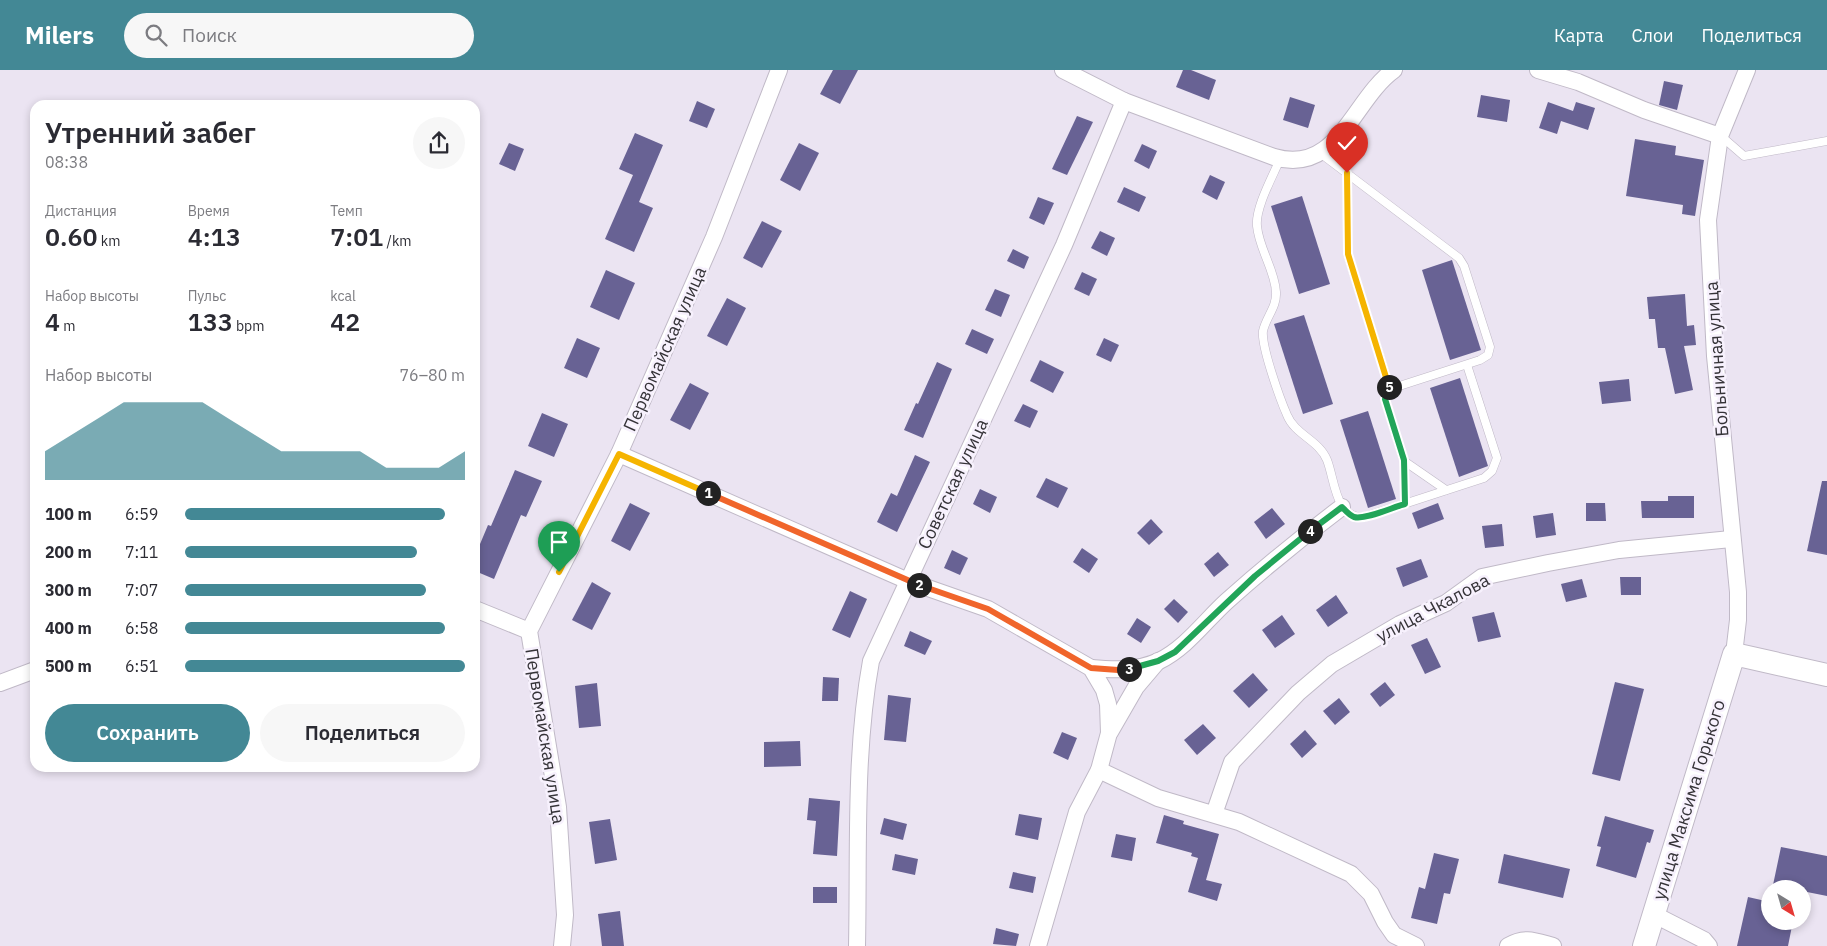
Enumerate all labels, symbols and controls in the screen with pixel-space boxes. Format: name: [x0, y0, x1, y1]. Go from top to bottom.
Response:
search box: [124, 13, 474, 58]
text: Milers: [25, 19, 94, 51]
icon: search: [142, 21, 170, 49]
text: Поиск: [182, 23, 237, 47]
text: Карта: [1554, 24, 1604, 47]
text: Слои: [1632, 24, 1674, 47]
text: Поделиться: [1702, 24, 1802, 47]
text: Утренний забег: [45, 114, 256, 151]
button: share: [413, 117, 465, 169]
pin: [1326, 122, 1368, 173]
icon: check: [1333, 129, 1361, 157]
text: 08:38: [45, 152, 88, 172]
text: Дистанция: [45, 202, 117, 220]
text: Время: [188, 202, 230, 220]
text: Темп: [330, 202, 363, 220]
text: 0.60: [45, 220, 97, 253]
text: 4:13: [188, 220, 241, 253]
text: 7:01: [330, 220, 383, 253]
text: km: [97, 232, 120, 250]
text: /km: [383, 232, 412, 250]
street label: Первомайская улица: [618, 263, 711, 435]
street label: Больничная улица: [1700, 280, 1733, 438]
text: Набор высоты: [45, 287, 139, 305]
text: Пульс: [188, 287, 226, 305]
text: kcal: [330, 287, 356, 305]
text: 4: [45, 305, 60, 338]
text: 133: [188, 305, 233, 338]
text: 42: [330, 305, 360, 338]
text: m: [60, 317, 76, 335]
text: bpm: [233, 317, 264, 335]
text: Набор высоты: [45, 365, 152, 385]
text: 76–80 m: [399, 365, 465, 385]
pin: 5: [1376, 374, 1402, 400]
text: 5: [1385, 378, 1394, 396]
street label: Советская улица: [912, 415, 993, 553]
pin: 1: [696, 480, 720, 506]
text: 1: [704, 484, 713, 502]
text: 100 m: [45, 504, 92, 524]
text: 6:59: [125, 504, 158, 524]
pin: 4: [1298, 518, 1322, 544]
pin: [538, 521, 580, 572]
text: 4: [1306, 522, 1315, 540]
icon: arrive: [545, 528, 573, 556]
text: 200 m: [45, 542, 92, 562]
text: 7:11: [125, 542, 158, 562]
street label: улица Чкалова: [1372, 568, 1494, 647]
pin: 2: [906, 572, 932, 598]
text: 2: [915, 576, 924, 594]
text: 300 m: [45, 580, 92, 600]
text: 7:07: [125, 580, 158, 600]
text: 400 m: [45, 618, 92, 638]
text: 6:58: [125, 618, 158, 638]
street label: Первомайская улица: [520, 646, 571, 826]
text: 500 m: [45, 656, 92, 676]
text: 6:51: [125, 656, 158, 676]
pin: 3: [1116, 656, 1142, 682]
text: 3: [1125, 660, 1134, 678]
street label: улица Максима Горького: [1647, 697, 1730, 903]
button: Сохранить: [45, 704, 250, 762]
button: Поделиться: [260, 704, 465, 762]
north arrow: [1761, 880, 1811, 930]
map controls: [1761, 880, 1811, 930]

